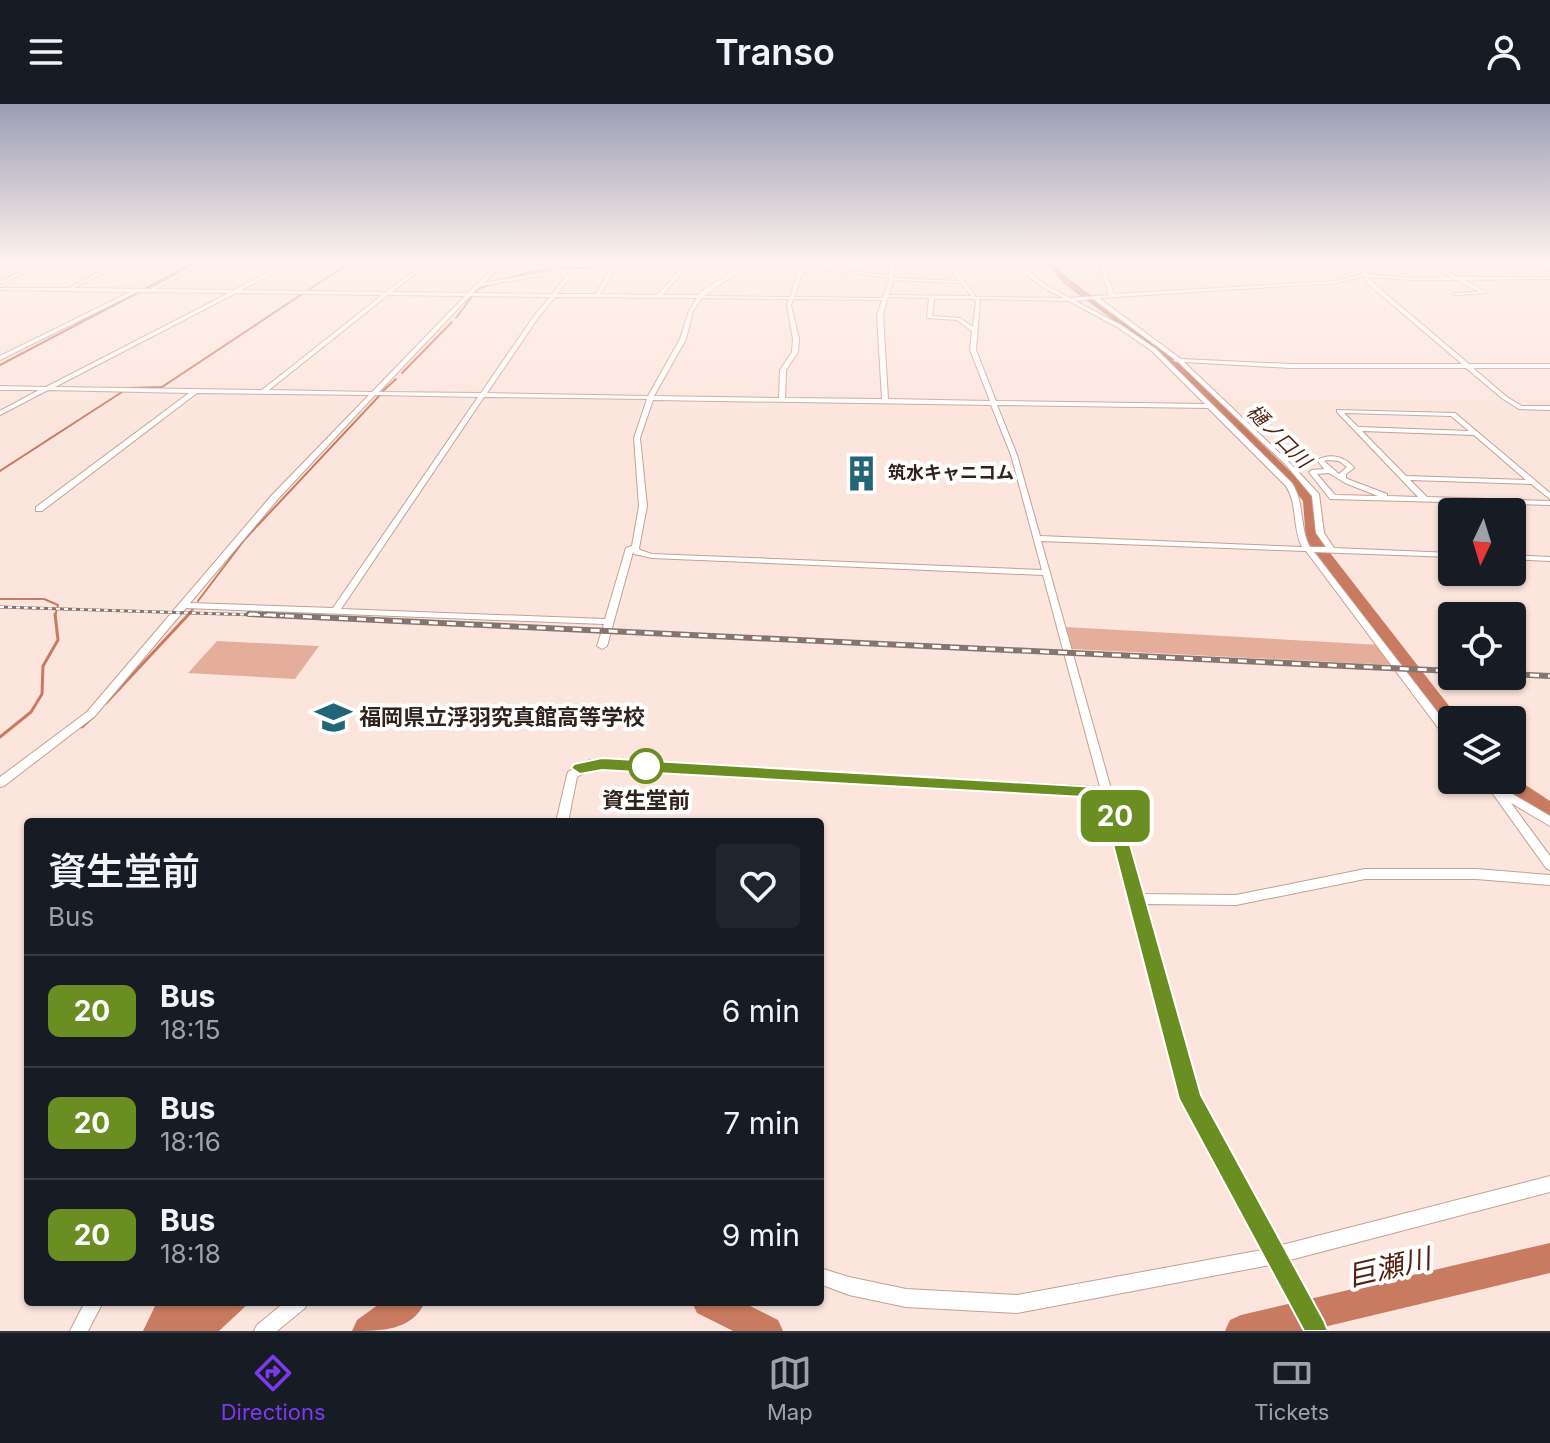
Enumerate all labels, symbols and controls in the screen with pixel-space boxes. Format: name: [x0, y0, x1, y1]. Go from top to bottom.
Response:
icon: menu: [24, 30, 68, 74]
text: Transo: [715, 30, 835, 74]
icon: person: [1482, 30, 1526, 74]
water label: 樋ノ口川: [1242, 399, 1317, 474]
building icon: 筑水キャニコム: [843, 454, 881, 492]
place label: 筑水キャニコム: [888, 462, 1014, 483]
north arrow: [1438, 498, 1526, 586]
map controls: [1438, 498, 1526, 794]
button: locate: [1438, 602, 1526, 690]
school or university icon: 福岡県立浮羽究真館高等学校: [314, 698, 352, 736]
place label: 福岡県立浮羽究真館高等学校: [359, 704, 645, 730]
button: layers: [1438, 706, 1526, 794]
marker: 資生堂前: [629, 749, 663, 783]
place label: 資生堂前: [602, 787, 690, 813]
line badge: 20: [1079, 790, 1151, 842]
text: 20: [1097, 799, 1133, 833]
button: heart: [716, 844, 800, 928]
text: 資生堂前: [48, 848, 200, 894]
text: Bus: [48, 901, 94, 932]
text: Bus: [160, 978, 215, 1014]
text: 6 min: [722, 993, 800, 1029]
text: 20: [74, 994, 110, 1028]
text: 18:15: [160, 1014, 221, 1045]
text: Bus: [160, 1090, 215, 1126]
text: 7 min: [723, 1105, 800, 1141]
text: 20: [74, 1106, 110, 1140]
text: 18:16: [160, 1126, 221, 1157]
text: Bus: [160, 1202, 215, 1238]
text: 9 min: [722, 1217, 800, 1253]
text: 20: [74, 1218, 110, 1252]
text: 18:18: [160, 1238, 221, 1269]
water label: 巨瀬川: [1344, 1240, 1437, 1293]
tab: Directions: [221, 1351, 326, 1425]
tab: Map: [767, 1351, 813, 1425]
tab: Tickets: [1254, 1351, 1329, 1425]

